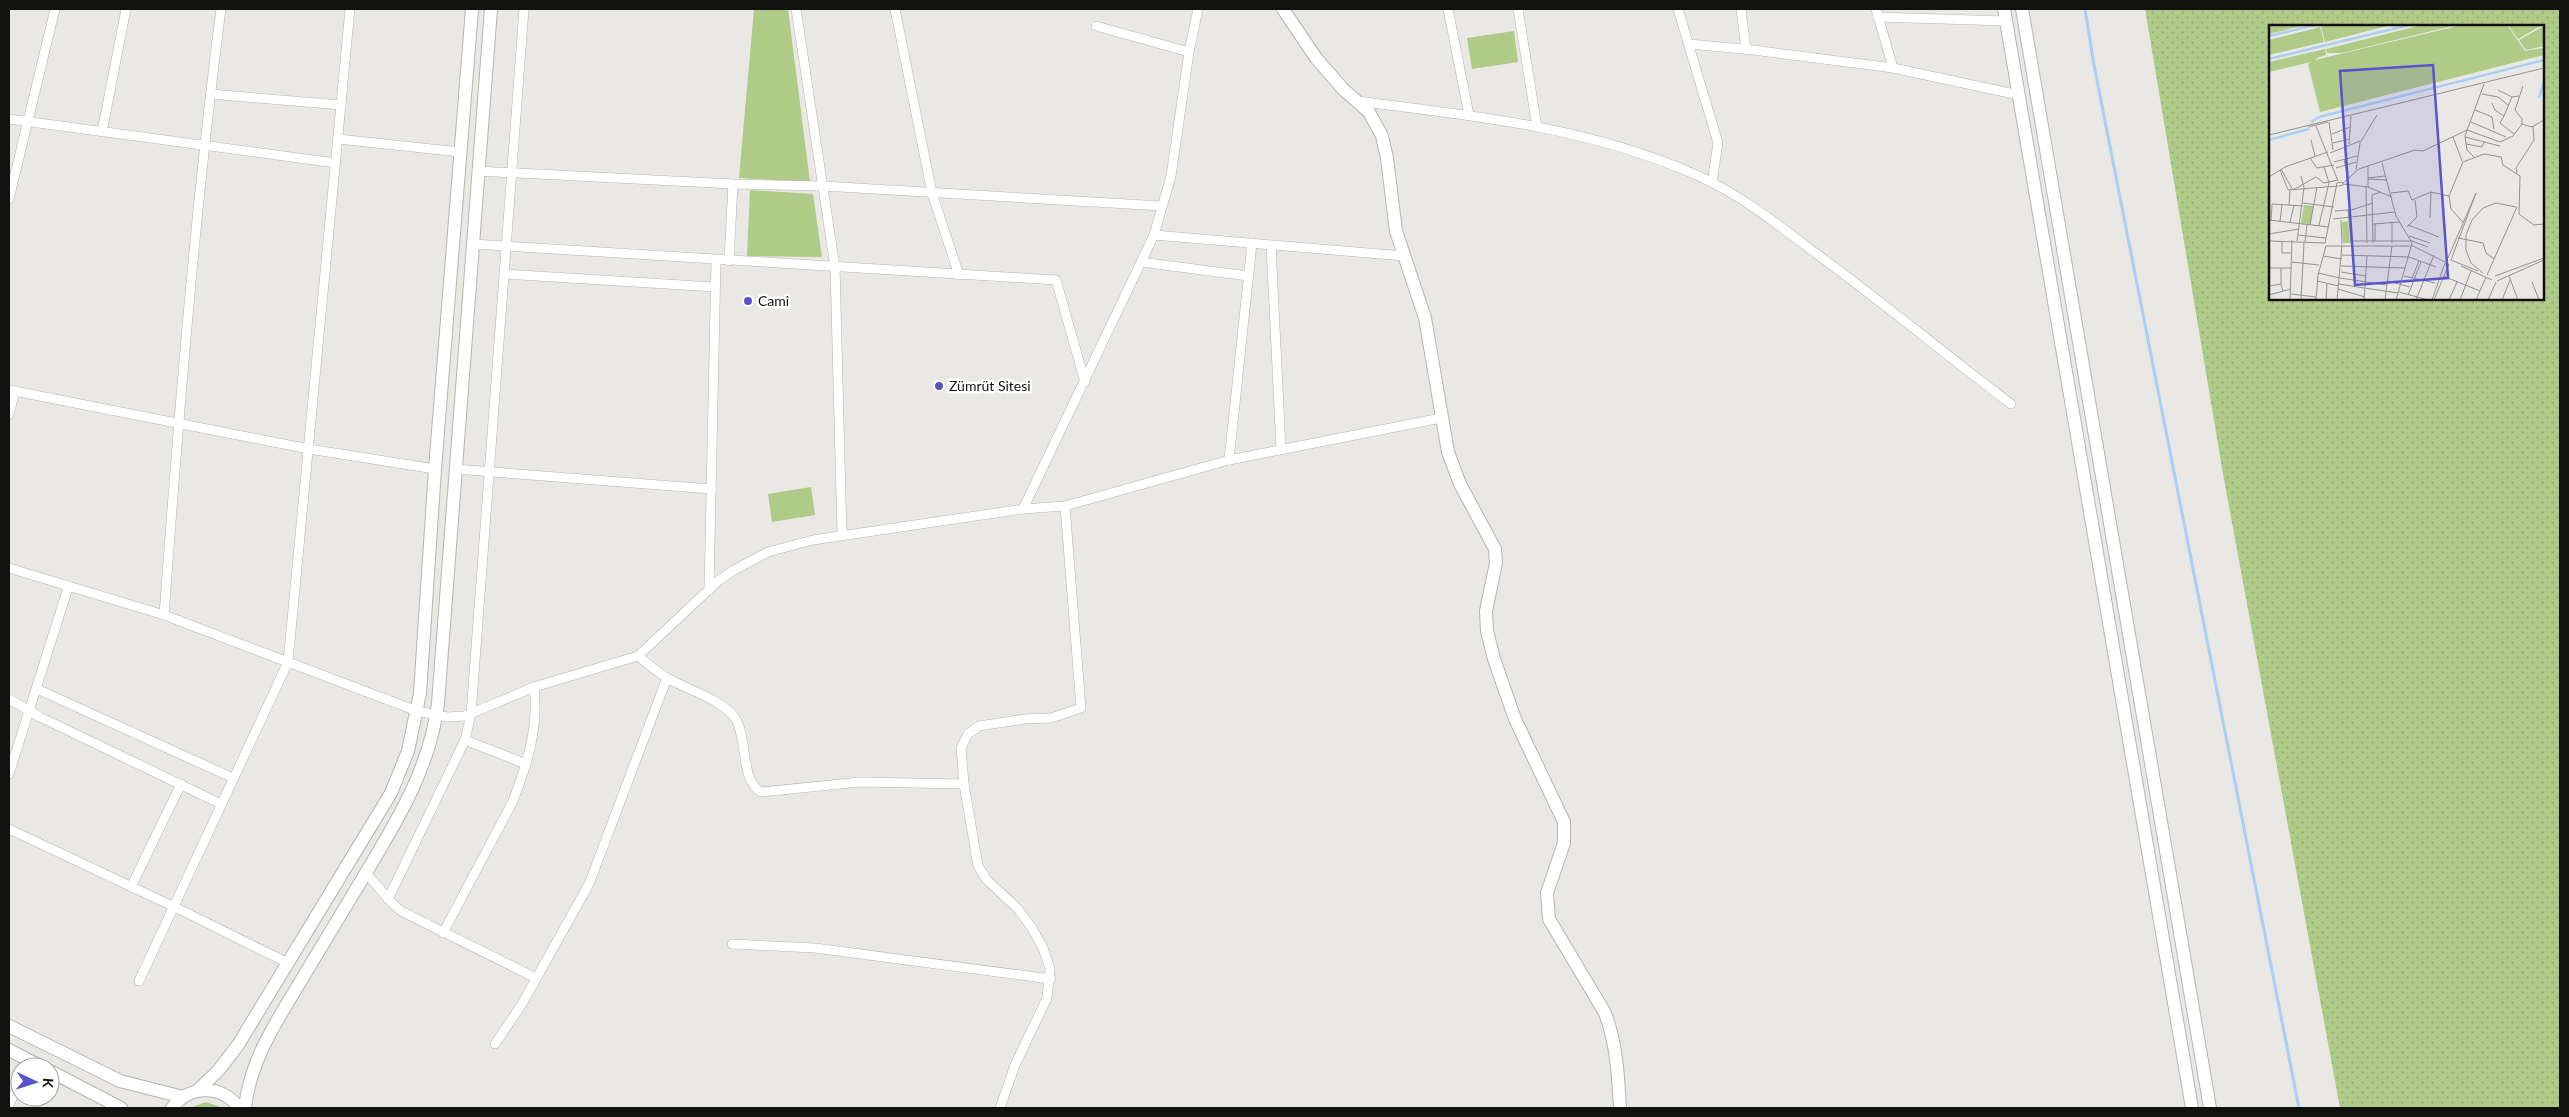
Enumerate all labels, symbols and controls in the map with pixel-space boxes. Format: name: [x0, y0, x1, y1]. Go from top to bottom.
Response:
inset map: [2269, 25, 2544, 300]
place label: Cami: [758, 292, 789, 309]
marker: Cami: [742, 295, 754, 307]
place label: Zümrüt Sitesi: [949, 377, 1031, 394]
marker: Zümrüt Sitesi: [933, 380, 945, 392]
north arrow: [10, 1057, 60, 1107]
text: K: [40, 1078, 57, 1089]

